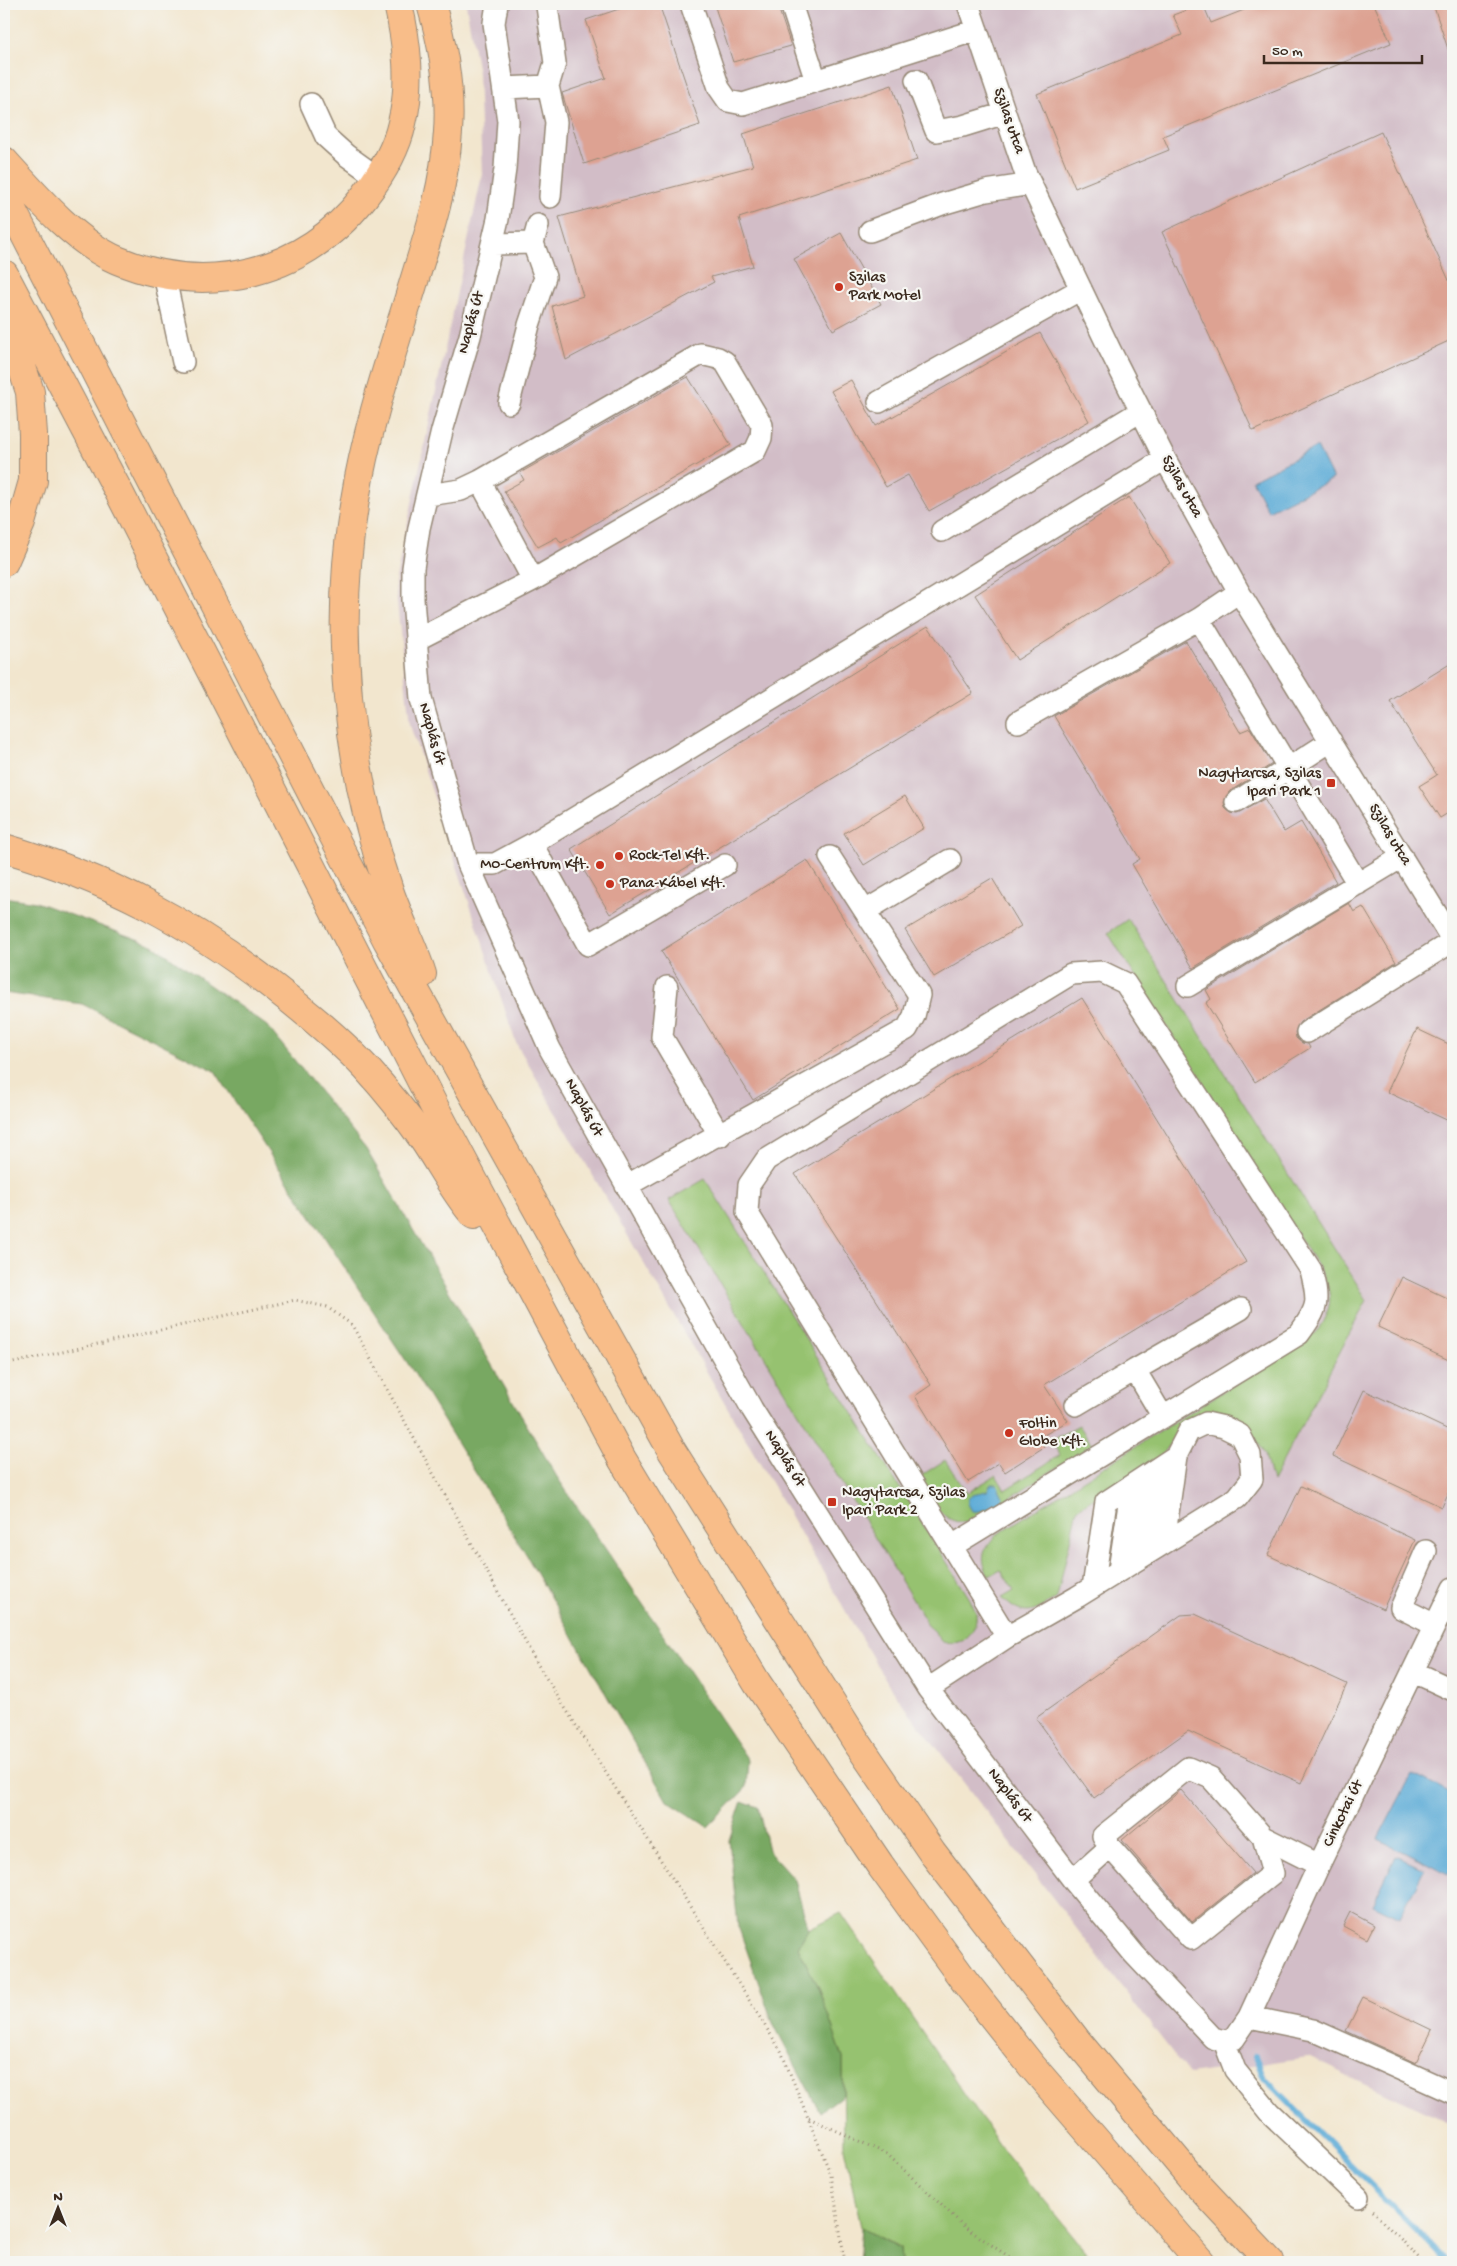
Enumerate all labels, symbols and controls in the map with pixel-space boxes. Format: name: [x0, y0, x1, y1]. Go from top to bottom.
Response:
scale bar: [1264, 32, 1422, 64]
text: 50 m: [1272, 43, 1303, 61]
street label: Szilas utca: [988, 86, 1028, 157]
place label: Szilas Park Motel: [848, 269, 921, 306]
marker: Szilas Park Motel: [833, 281, 845, 293]
street label: Naplás út: [455, 289, 490, 356]
street label: Szilas utca: [1156, 452, 1206, 522]
street label: Naplás út: [413, 701, 449, 768]
place label: Nagytarcsa, Szilas Ipari Park 1: [1198, 765, 1322, 802]
marker: Nagytarcsa, Szilas Ipari Park 1: [1325, 777, 1337, 789]
street label: Szilas utca: [1363, 801, 1415, 870]
place label: Rock-Tel Kft.: [629, 847, 710, 866]
marker: Rock-Tel Kft.: [613, 850, 625, 862]
place label: M0-Centrum Kft.: [480, 856, 590, 875]
marker: M0-Centrum Kft.: [594, 859, 606, 871]
place label: Pana-Kábel Kft.: [619, 875, 726, 894]
marker: Pana-Kábel Kft.: [604, 878, 616, 890]
street label: Naplás út: [559, 1076, 607, 1142]
place label: Foltin Globe Kft.: [1018, 1415, 1087, 1452]
street label: Naplás út: [759, 1427, 810, 1492]
marker: Foltin Globe Kft.: [1003, 1427, 1015, 1439]
place label: Nagytarcsa, Szilas Ipari Park 2: [842, 1484, 966, 1521]
marker: Nagytarcsa, Szilas Ipari Park 2: [826, 1496, 838, 1508]
street label: Naplás út: [982, 1765, 1037, 1828]
street label: Cinkotai út: [1320, 1776, 1369, 1850]
north arrow: [32, 2184, 82, 2234]
text: N: [53, 2189, 63, 2206]

